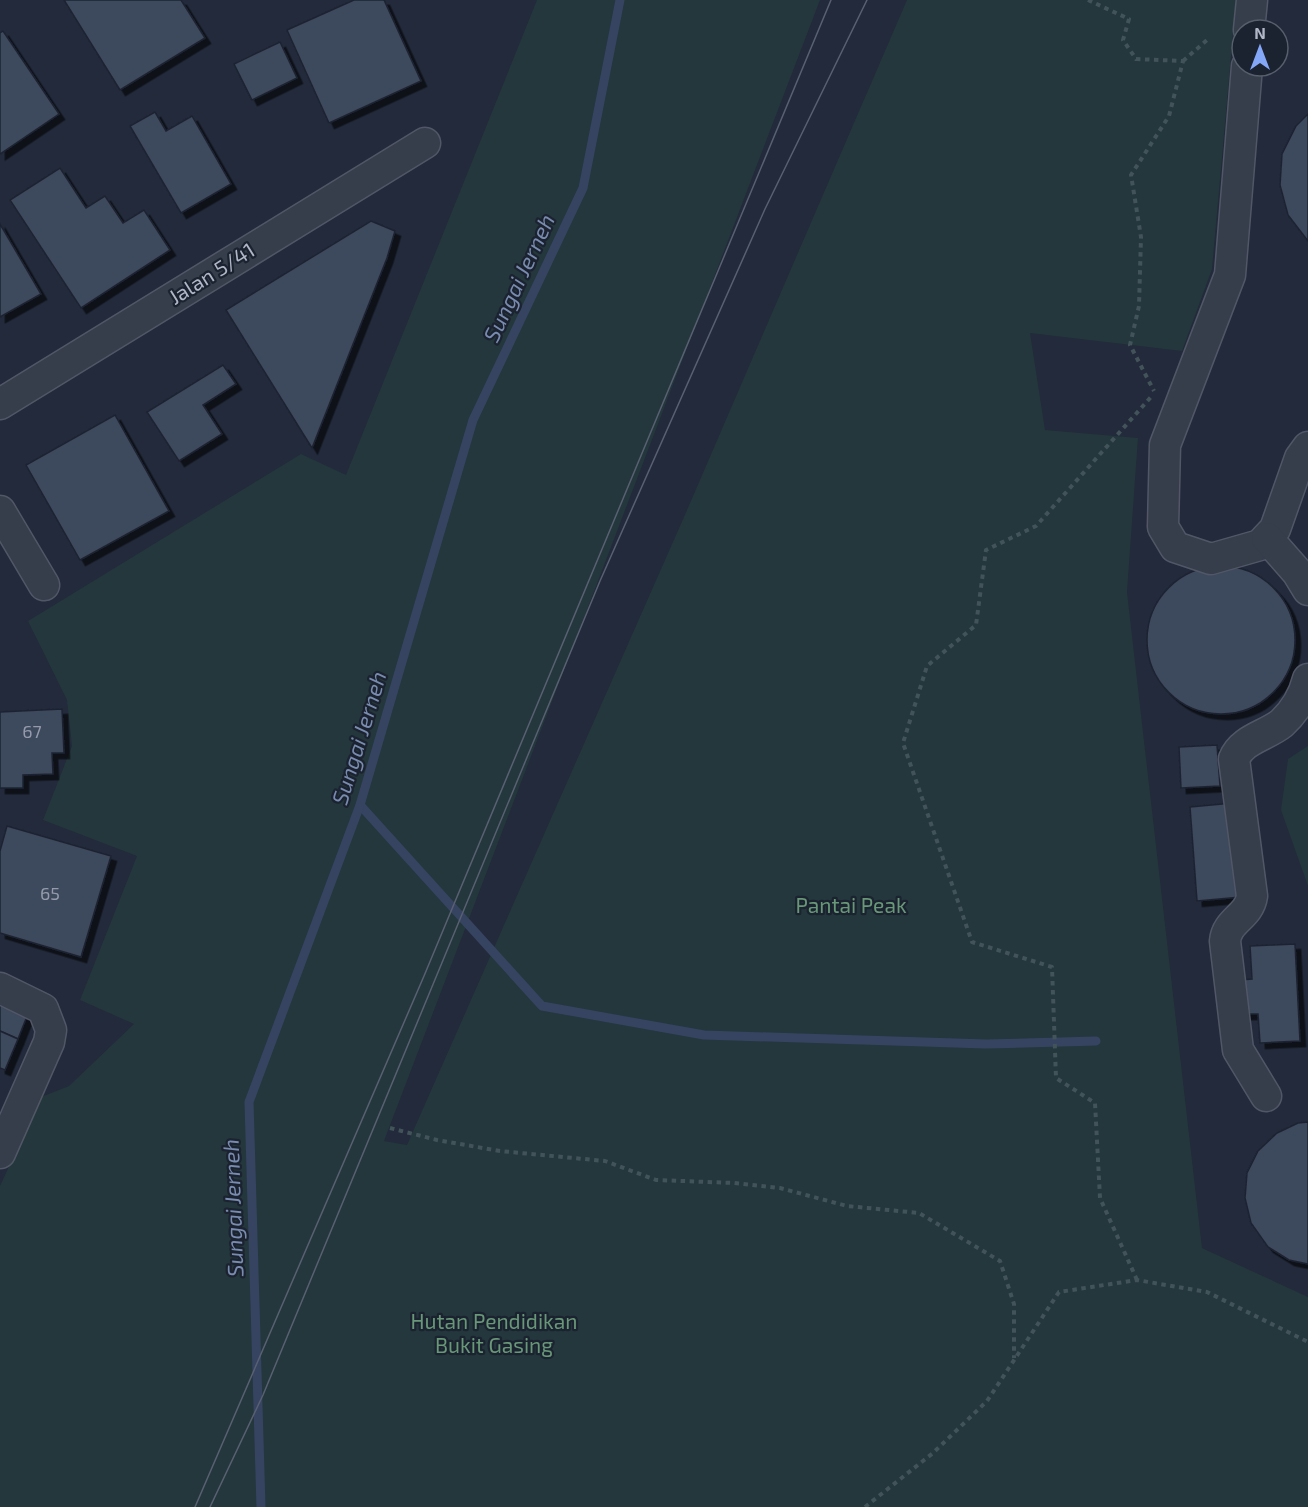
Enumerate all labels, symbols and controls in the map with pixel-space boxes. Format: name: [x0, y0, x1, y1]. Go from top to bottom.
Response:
north arrow: [1230, 18, 1290, 78]
text: N: [1254, 23, 1266, 42]
water label: Sungai Jerneh: [477, 210, 559, 346]
street label: Jalan 5/41: [164, 237, 259, 309]
water label: Sungai Jerneh: [325, 668, 391, 807]
house number: 67: [22, 720, 42, 742]
house number: 65: [40, 882, 60, 904]
park label: Pantai Peak: [795, 892, 907, 917]
water label: Sungai Jerneh: [217, 1139, 247, 1277]
park label: Hutan Pendidikan Bukit Gasing: [410, 1308, 578, 1357]

